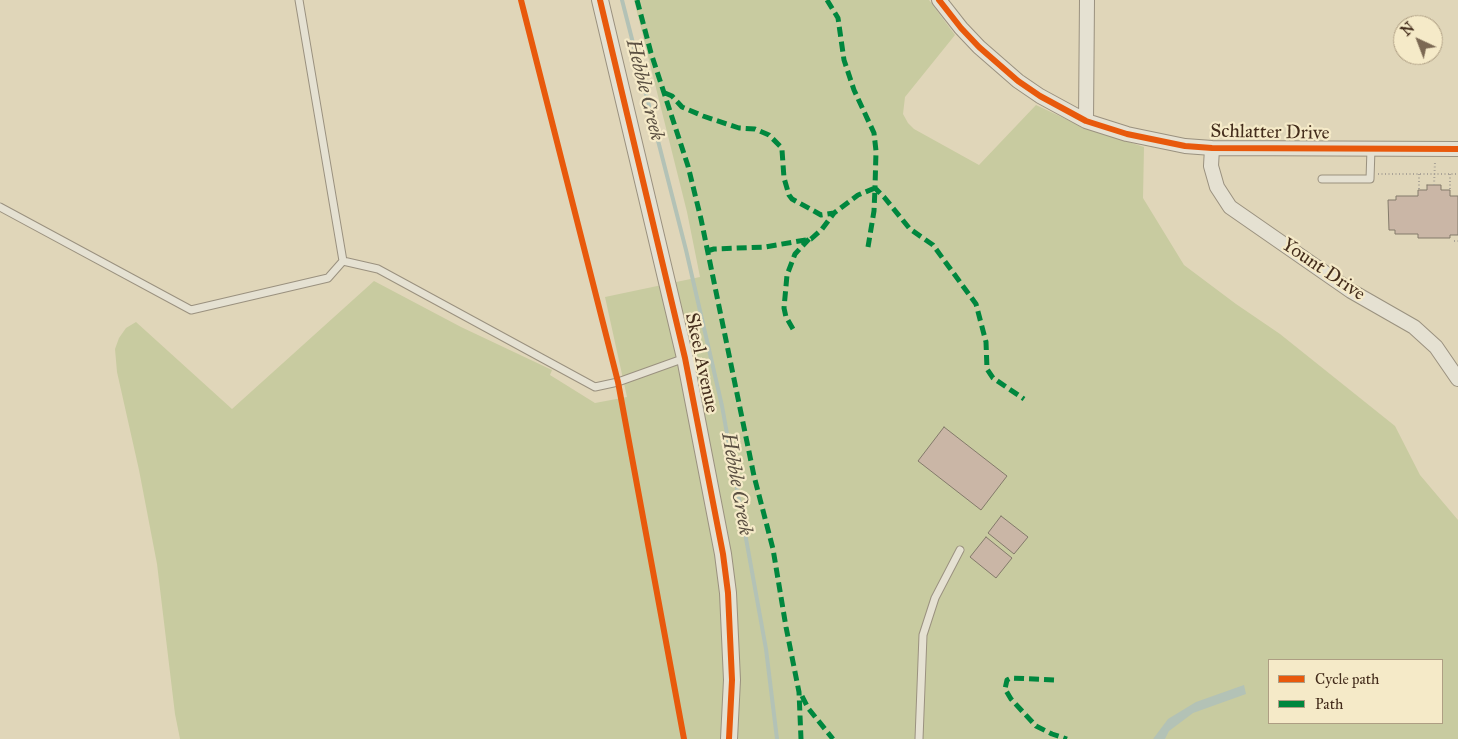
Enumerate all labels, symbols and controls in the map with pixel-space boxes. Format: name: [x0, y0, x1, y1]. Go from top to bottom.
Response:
north arrow: [1393, 15, 1443, 65]
text: N: [1398, 19, 1418, 40]
water label: Hebble Creek: [620, 37, 668, 143]
street label: Schlatter Drive: [1210, 121, 1330, 145]
street label: Yount Drive: [1277, 234, 1369, 306]
street label: Skeel Avenue: [679, 311, 723, 415]
water label: Hebble Creek: [715, 431, 757, 537]
legend: [1268, 659, 1443, 724]
text: Cycle path: [1315, 670, 1379, 688]
text: Path: [1315, 695, 1343, 713]

